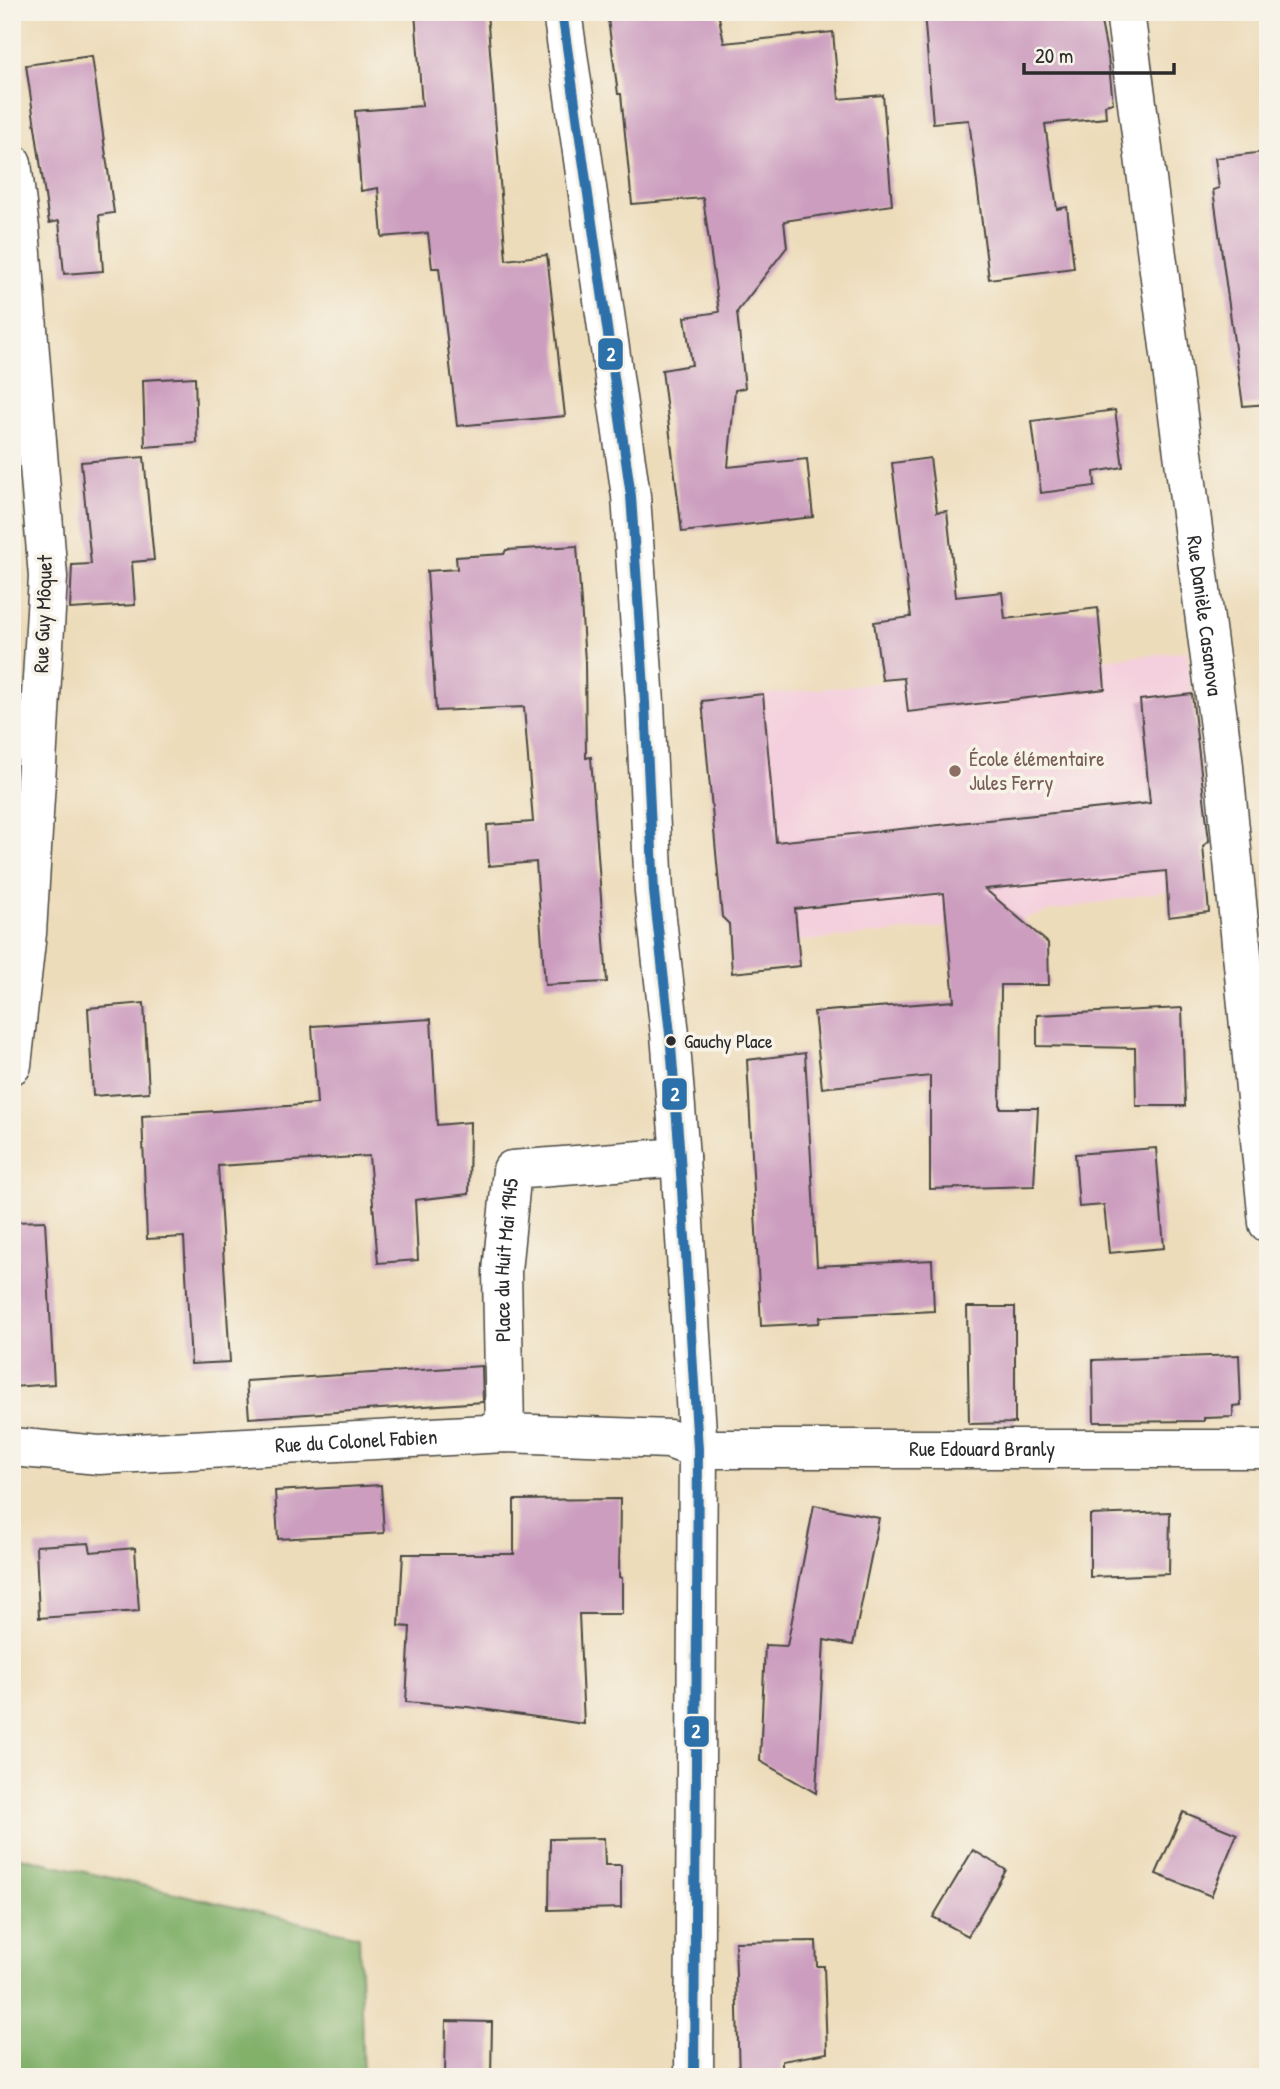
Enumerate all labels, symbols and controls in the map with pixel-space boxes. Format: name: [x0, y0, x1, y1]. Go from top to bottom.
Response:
scale bar: [1024, 32, 1175, 76]
text: 20 m: [1035, 41, 1073, 70]
line badge: 2: [597, 337, 624, 371]
text: 2: [607, 341, 616, 367]
street label: Rue Danièle Casanova: [1180, 534, 1230, 698]
street label: Rue Guy Môquet: [26, 554, 59, 673]
place label: École élémentaire Jules Ferry: [969, 744, 1105, 797]
marker: École élémentaire Jules Ferry: [947, 763, 963, 779]
place label: Gauchy Place: [684, 1028, 773, 1054]
marker: Gauchy Place: [664, 1034, 678, 1048]
line badge: 2: [661, 1077, 688, 1111]
text: 2: [671, 1081, 680, 1107]
street label: Place du Huit Mai 1945: [487, 1177, 525, 1342]
street label: Rue du Colonel Fabien: [274, 1422, 438, 1459]
street label: Rue Edouard Branly: [909, 1434, 1055, 1463]
line badge: 2: [683, 1715, 710, 1748]
text: 2: [692, 1718, 701, 1744]

